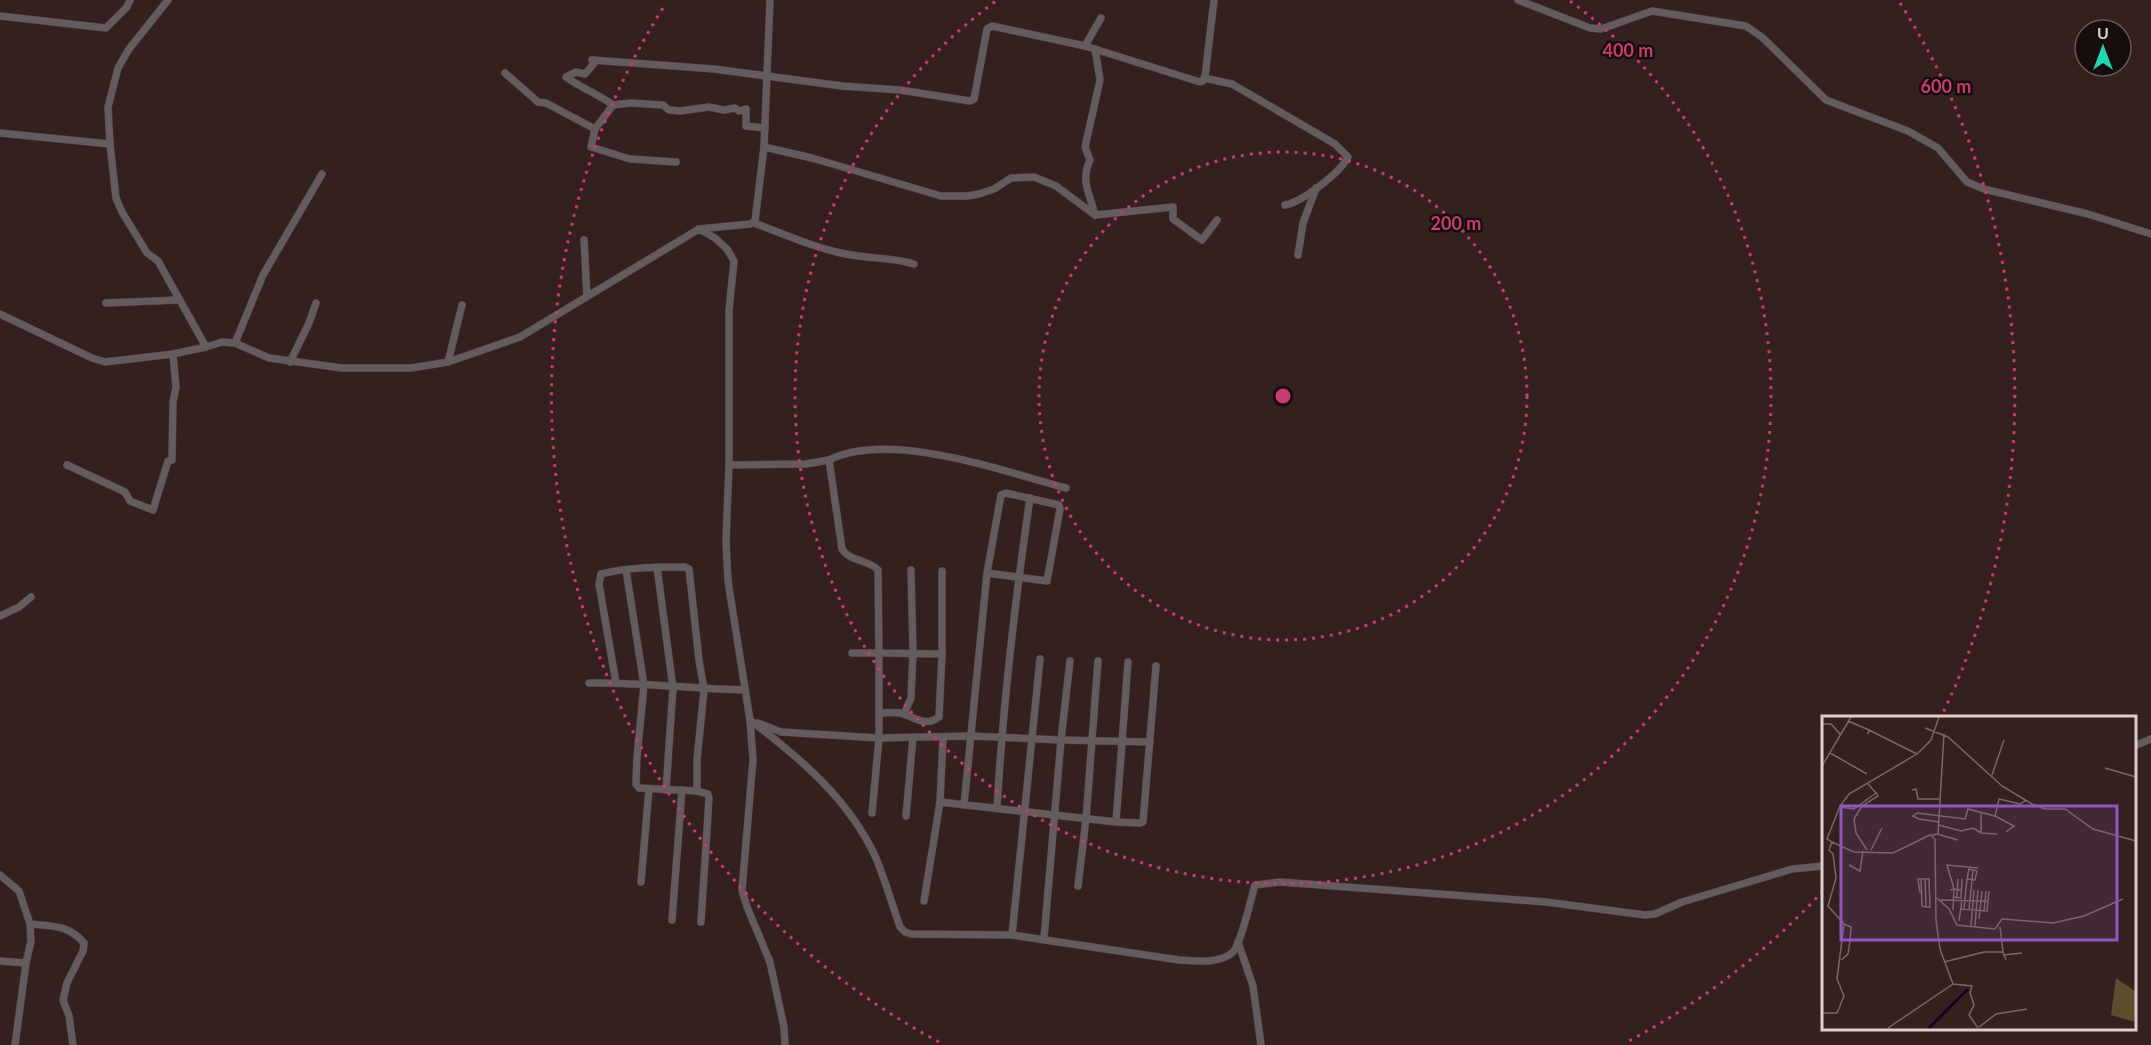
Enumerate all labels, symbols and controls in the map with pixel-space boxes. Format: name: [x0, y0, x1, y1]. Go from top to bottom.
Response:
north arrow: [2073, 18, 2133, 78]
text: U: [2097, 23, 2109, 42]
text: 400 m: [1603, 39, 1653, 61]
text: 600 m: [1921, 75, 1971, 97]
text: 200 m: [1431, 212, 1481, 234]
centre of rings: [1273, 386, 1293, 406]
inset map: [1822, 716, 2136, 1030]

